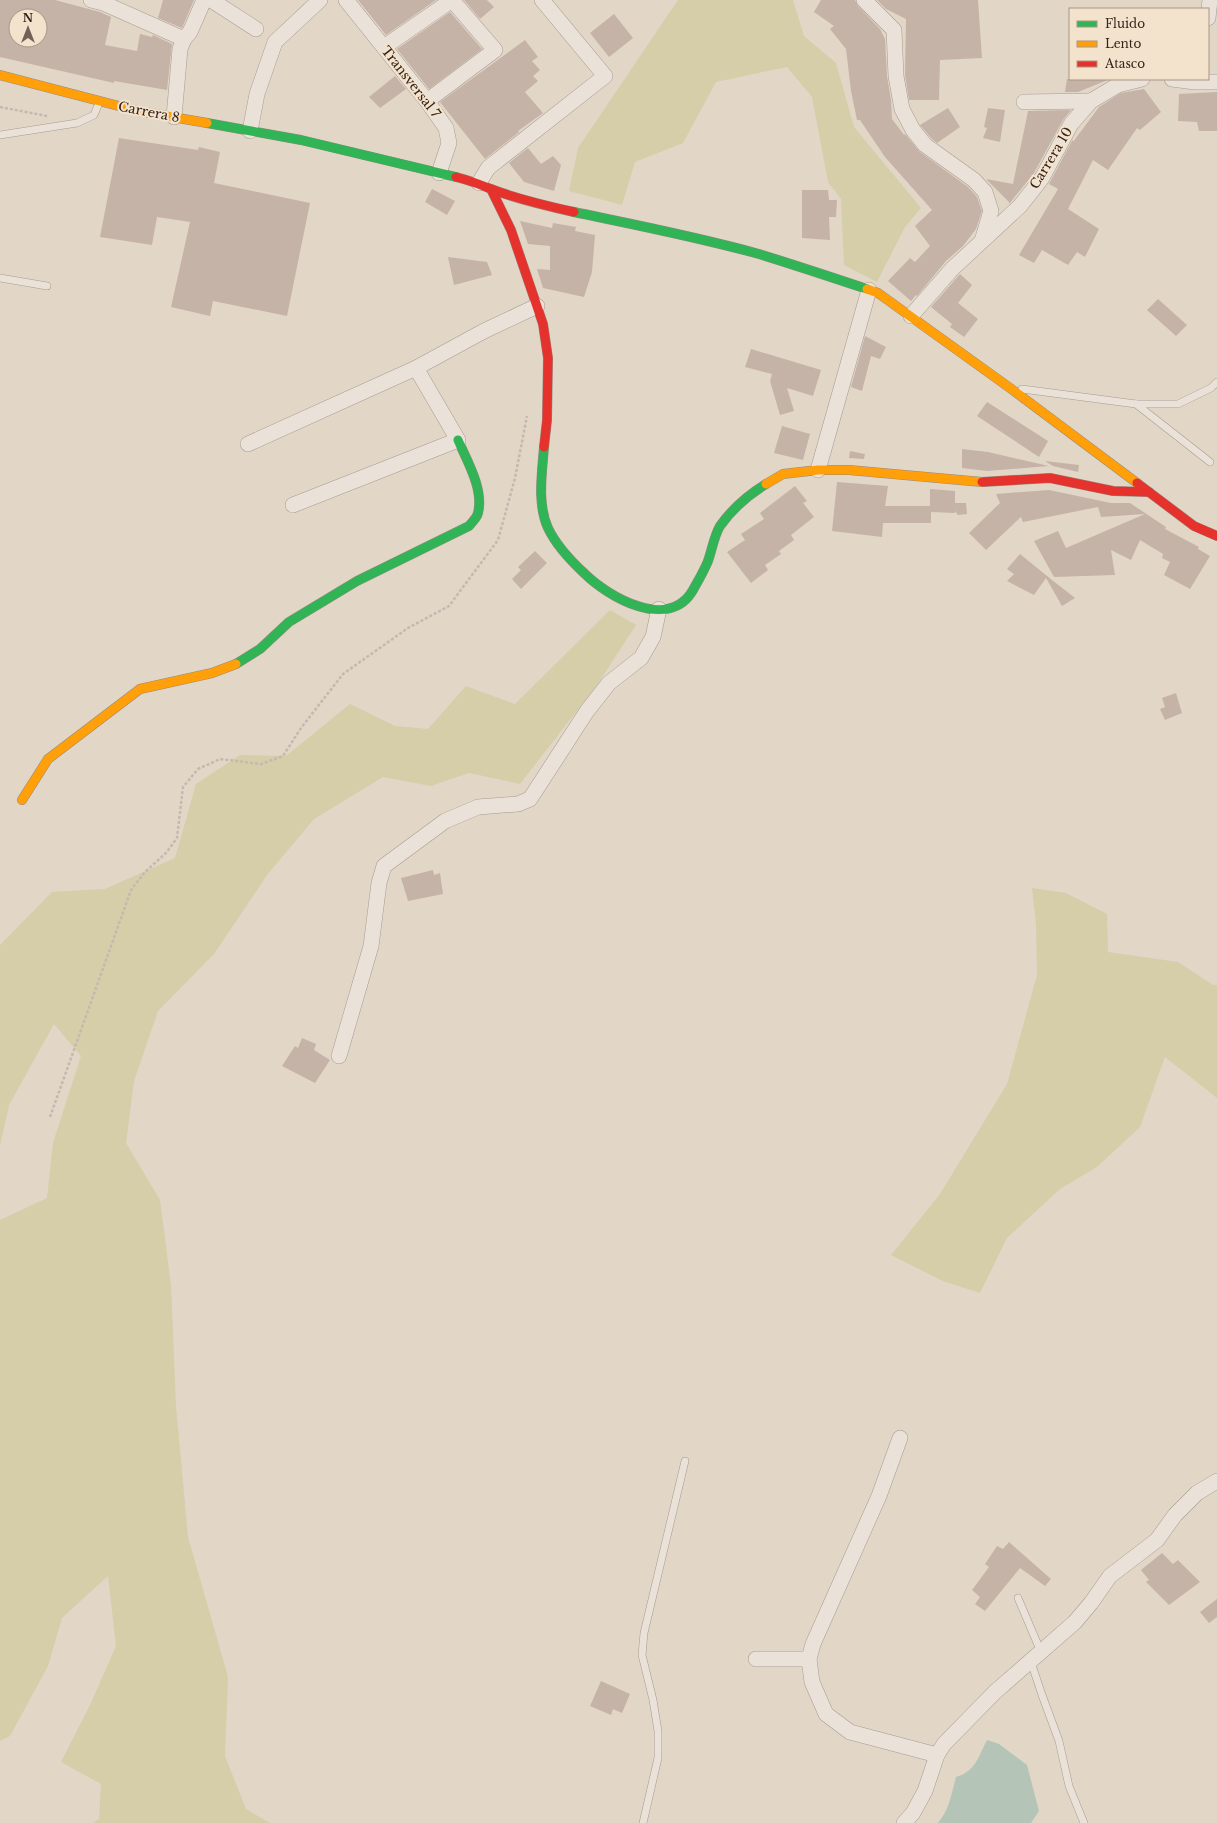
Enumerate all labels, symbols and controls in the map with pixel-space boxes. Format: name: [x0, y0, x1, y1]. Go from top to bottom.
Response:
north arrow: [8, 8, 48, 48]
legend: [1069, 8, 1209, 80]
text: N: [23, 11, 34, 25]
text: Fluido: [1105, 16, 1145, 31]
text: Lento: [1105, 36, 1141, 51]
street label: Transversal 7: [378, 43, 445, 122]
text: Atasco: [1104, 56, 1145, 71]
street label: Carrera 8: [117, 98, 181, 126]
street label: Carrera 10: [1026, 124, 1076, 192]

